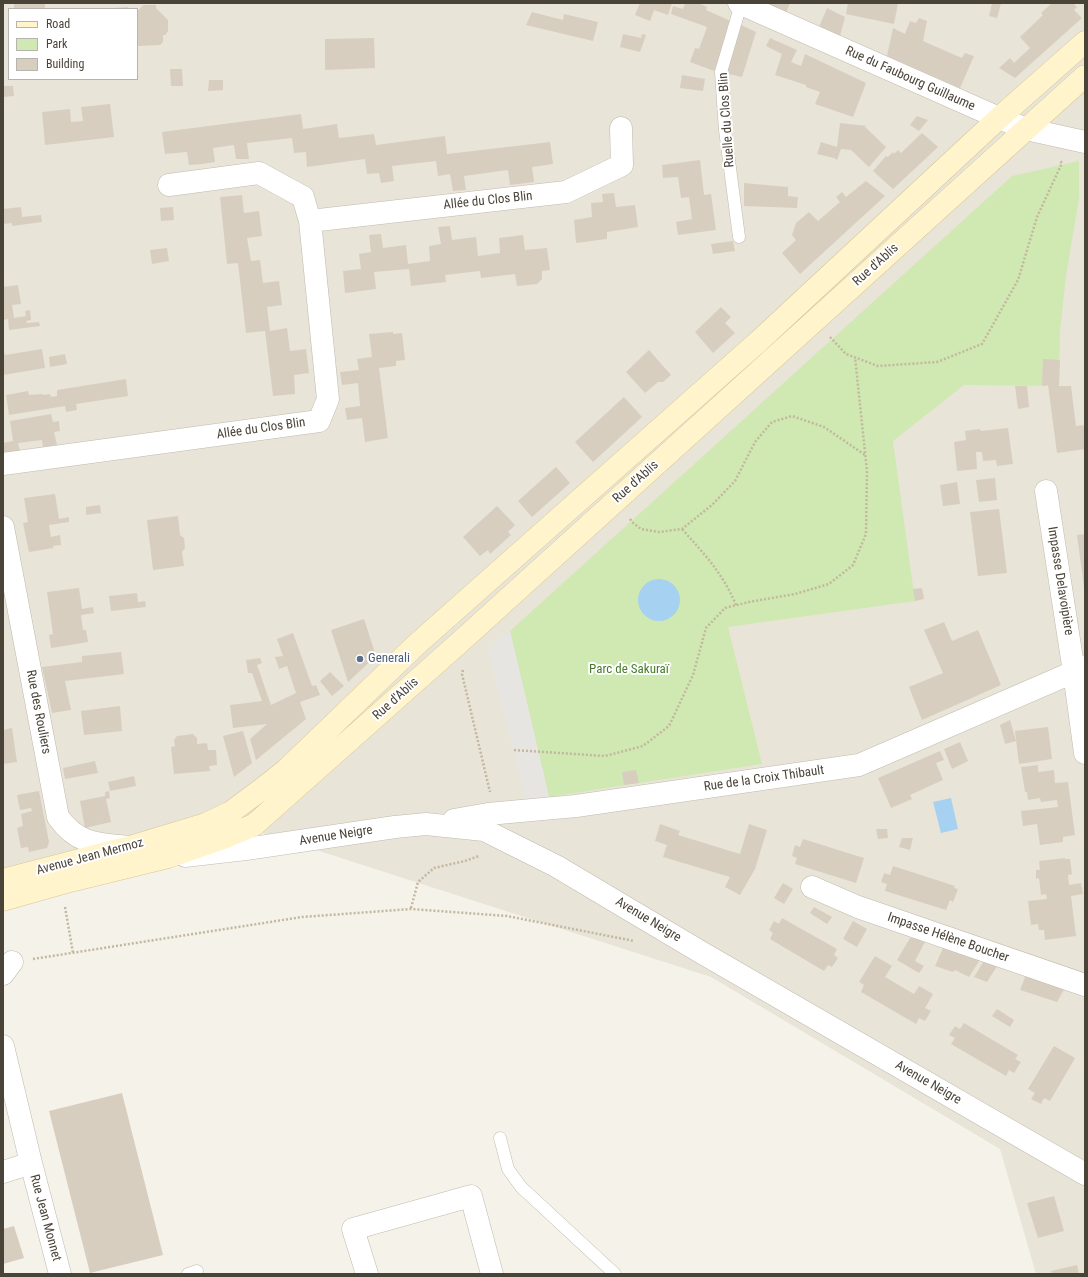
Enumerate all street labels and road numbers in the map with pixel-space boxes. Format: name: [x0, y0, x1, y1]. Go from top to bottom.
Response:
street label: Rue du Faubourg Guillaume: [843, 43, 977, 115]
street label: Ruelle du Clos Blin: [716, 72, 738, 168]
street label: Allée du Clos Blin: [443, 189, 533, 213]
street label: Rue d'Ablis: [850, 240, 902, 290]
street label: Allée du Clos Blin: [216, 415, 306, 443]
street label: Rue d'Ablis: [610, 457, 662, 507]
street label: Impasse Delavoipière: [1044, 526, 1076, 636]
street label: Rue des Rouliers: [22, 669, 54, 755]
street label: Rue d'Ablis: [370, 674, 422, 724]
street label: Rue de la Croix Thibault: [703, 763, 825, 795]
street label: Avenue Neigre: [298, 823, 374, 849]
street label: Avenue Jean Mermoz: [35, 835, 145, 879]
street label: Avenue Neigre: [612, 894, 684, 946]
street label: Impasse Hélène Boucher: [885, 910, 1011, 966]
street label: Avenue Neigre: [892, 1058, 964, 1108]
street label: Rue Jean Monnet: [26, 1173, 64, 1263]

